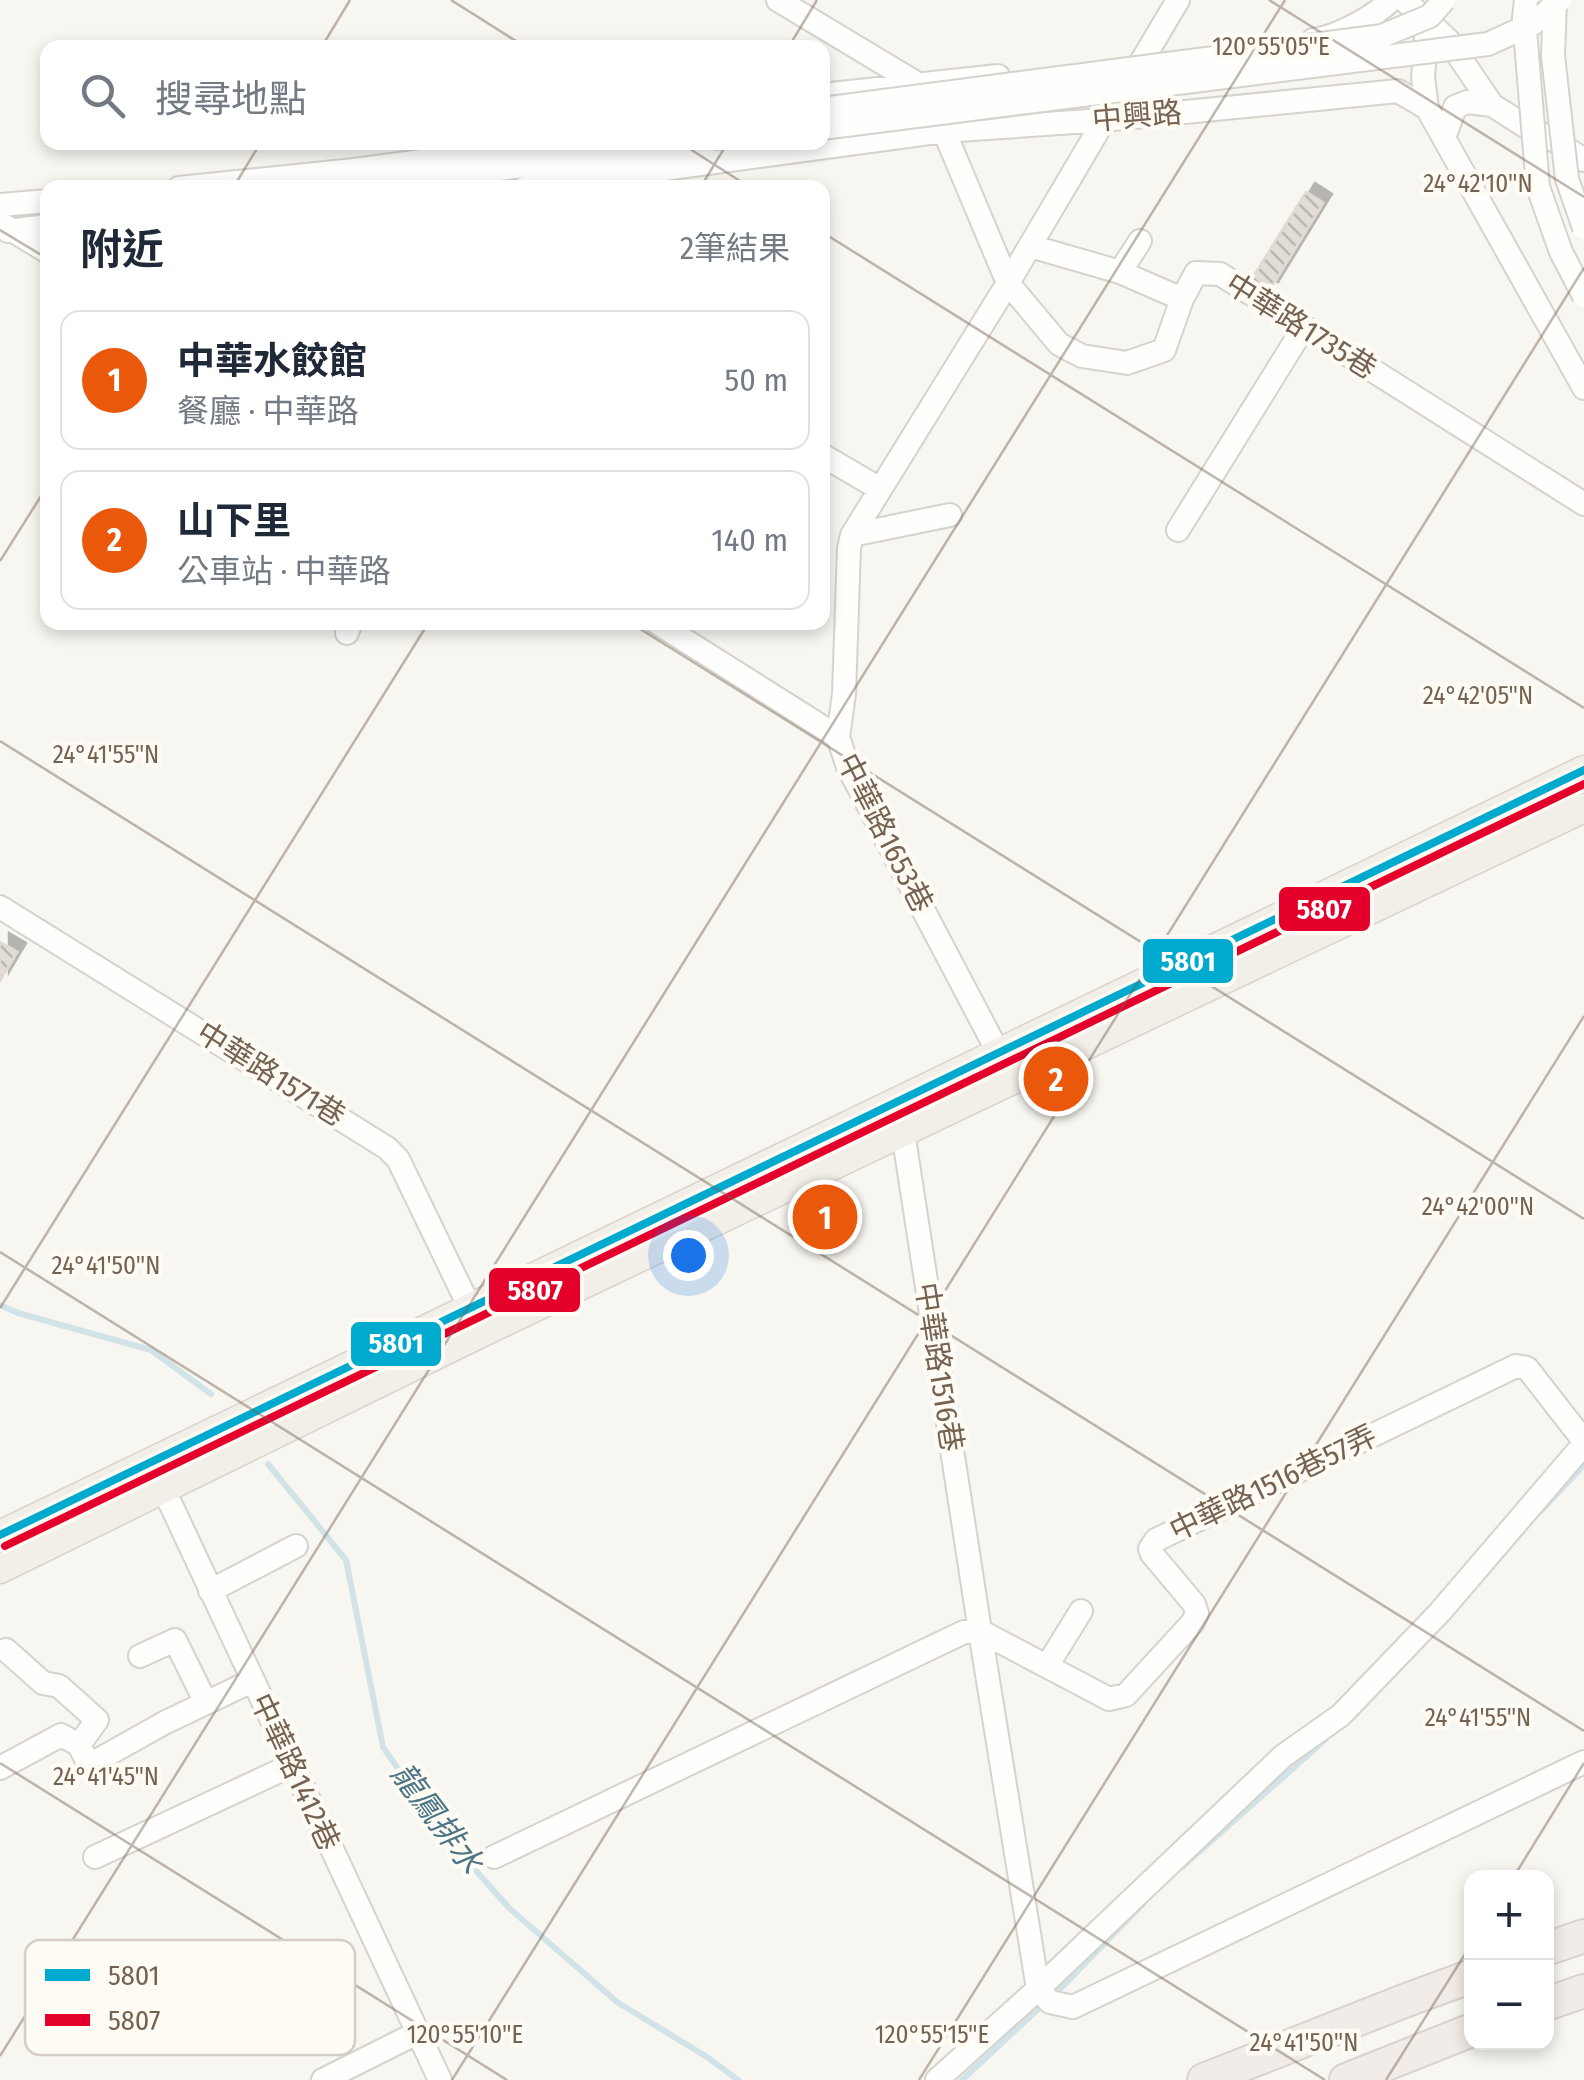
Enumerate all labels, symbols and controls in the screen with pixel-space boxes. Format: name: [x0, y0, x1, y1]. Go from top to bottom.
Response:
text: 120°55'05"E: [1212, 32, 1330, 62]
search box: [40, 40, 830, 150]
icon: search: [75, 68, 130, 123]
text: 搜尋地點: [155, 76, 307, 122]
street label: 中興路: [1091, 94, 1183, 138]
text: 24°42'10"N: [1423, 169, 1533, 199]
text: 附近: [80, 225, 164, 275]
text: 2筆結果: [680, 229, 790, 267]
street label: 中華路1735巷: [1219, 265, 1383, 387]
text: 中華水餃館: [177, 338, 367, 384]
text: 1: [108, 361, 121, 399]
text: 50 m: [725, 361, 788, 399]
text: 餐廳 · 中華路: [177, 392, 359, 430]
text: 山下里: [177, 498, 291, 544]
text: 2: [107, 521, 122, 559]
text: 140 m: [711, 521, 788, 559]
text: 公車站 · 中華路: [177, 552, 391, 590]
text: 24°42'05"N: [1423, 681, 1533, 711]
text: 24°41'55"N: [53, 740, 159, 770]
street label: 中華路1653巷: [830, 748, 940, 918]
line badge: 5807: [1277, 885, 1372, 933]
text: 5807: [1296, 893, 1352, 926]
line badge: 5801: [1141, 937, 1235, 985]
text: 5801: [1160, 945, 1216, 978]
street label: 中華路1571巷: [190, 1014, 352, 1134]
pin: 2: [1024, 1042, 1088, 1116]
pin: 1: [792, 1180, 858, 1254]
text: 24°42'00"N: [1422, 1192, 1534, 1222]
your location: [663, 1230, 714, 1281]
text: 24°41'50"N: [52, 1251, 160, 1281]
line badge: 5807: [487, 1266, 582, 1314]
text: 5807: [507, 1274, 563, 1307]
street label: 中華路1516巷: [908, 1280, 970, 1454]
line badge: 5801: [349, 1320, 443, 1368]
text: 5801: [368, 1327, 424, 1360]
street label: 中華路1516巷57弄: [1164, 1417, 1382, 1549]
street label: 中華路1412巷: [243, 1688, 347, 1856]
text: 24°41'55"N: [1425, 1703, 1531, 1733]
water label: 龍鳳排水: [383, 1755, 492, 1882]
text: 24°41'45"N: [53, 1762, 159, 1792]
map controls: [1464, 1870, 1554, 2050]
button: +: [1464, 1870, 1554, 1960]
legend: [25, 1940, 355, 2055]
text: 5801: [108, 1959, 160, 1992]
button: −: [1464, 1960, 1554, 2050]
text: 5807: [108, 2004, 160, 2037]
text: 120°55'10"E: [407, 2020, 523, 2050]
text: 120°55'15"E: [875, 2020, 989, 2050]
text: 24°41'50"N: [1250, 2028, 1358, 2058]

